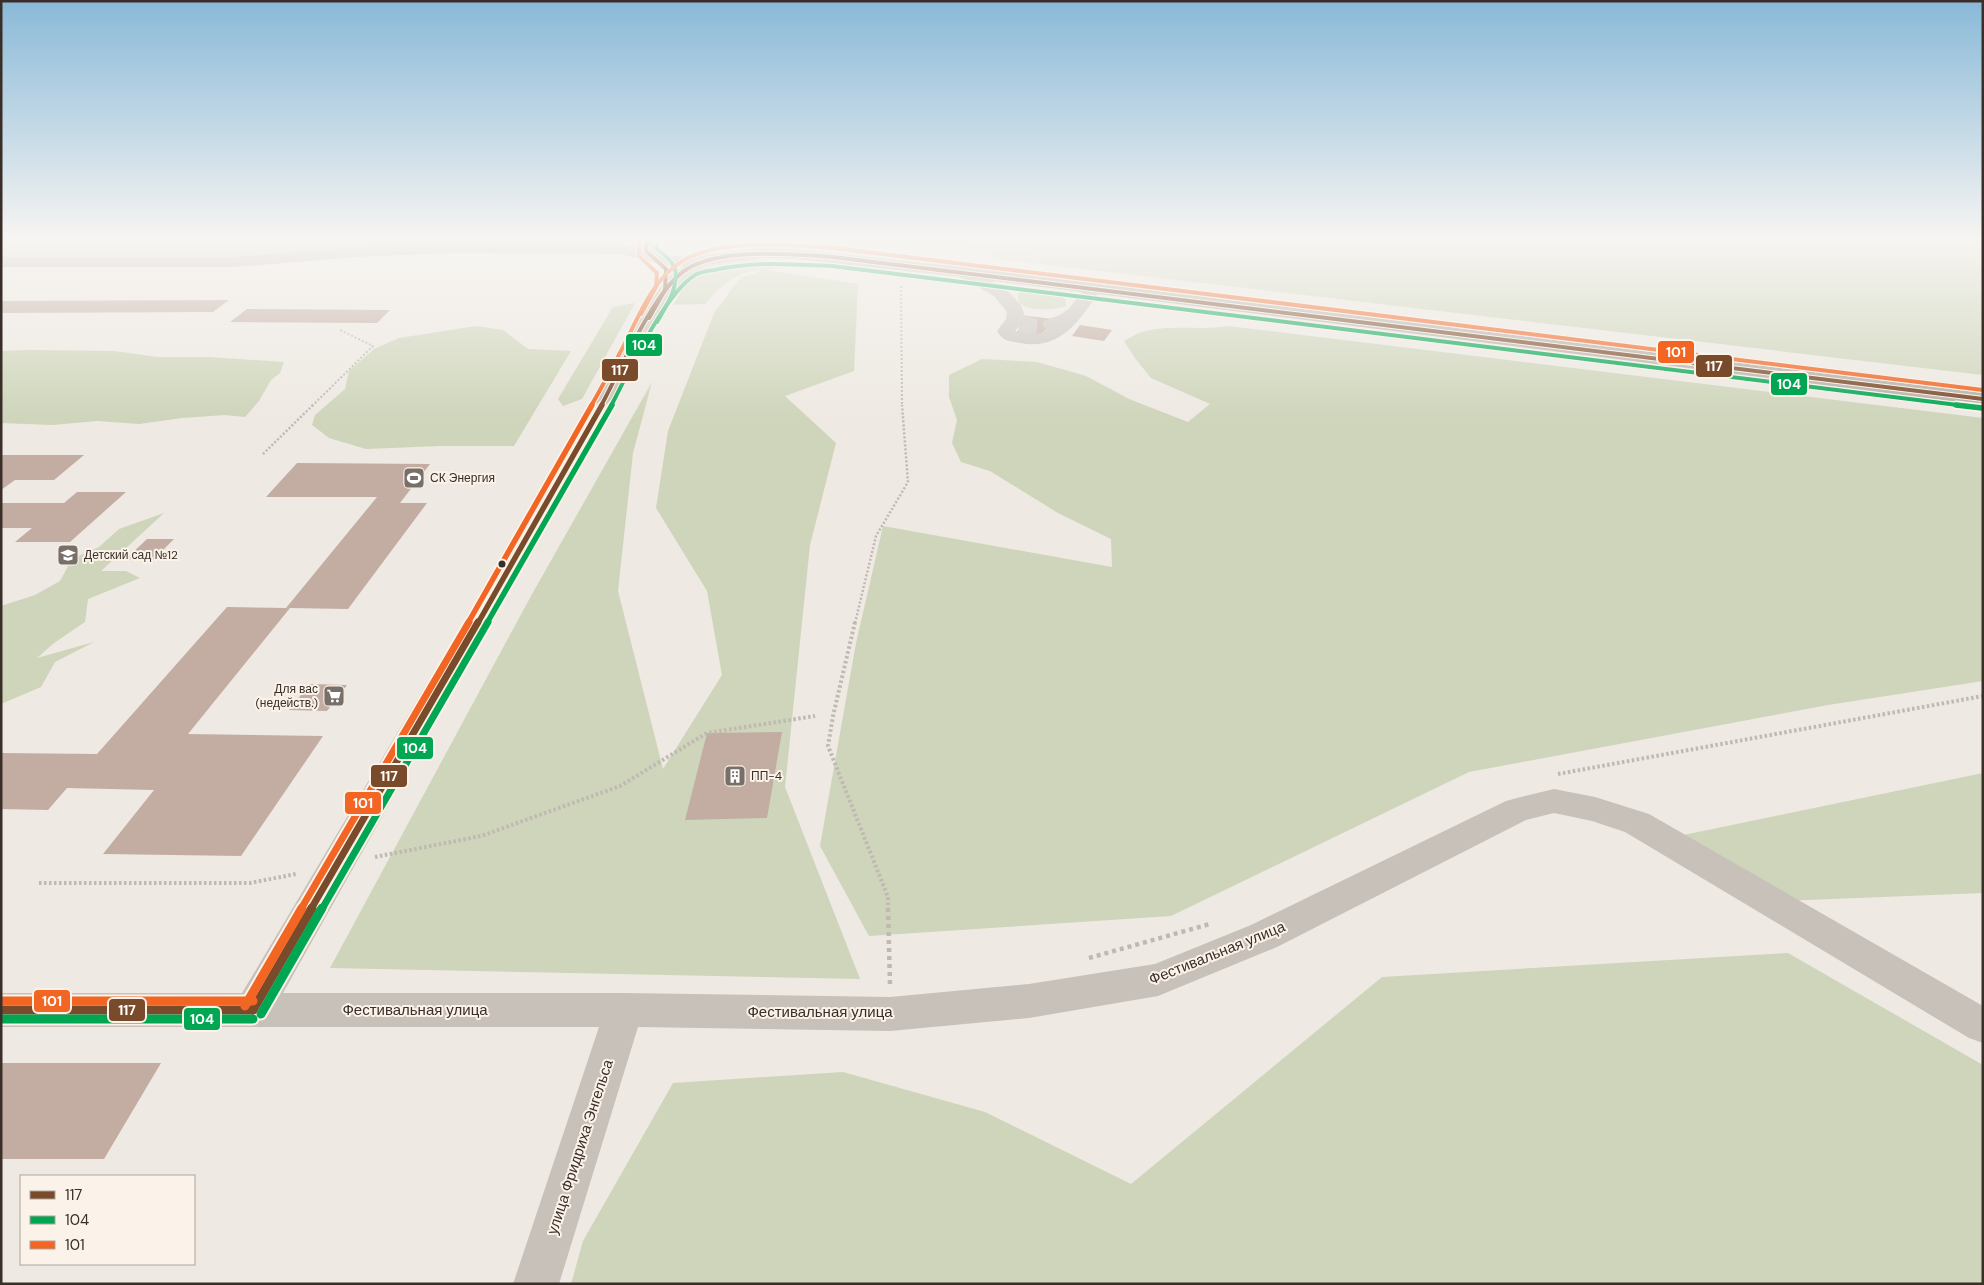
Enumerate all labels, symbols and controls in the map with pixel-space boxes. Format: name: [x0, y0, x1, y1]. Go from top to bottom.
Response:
line badge: 104: [625, 333, 663, 357]
text: 104: [632, 336, 656, 354]
line badge: 101: [1657, 340, 1695, 364]
text: 101: [1666, 343, 1686, 361]
line badge: 117: [1695, 354, 1733, 378]
text: 117: [1705, 357, 1723, 375]
line badge: 117: [601, 358, 639, 382]
text: 117: [611, 361, 629, 379]
line badge: 104: [1770, 372, 1808, 396]
text: 104: [1777, 375, 1801, 393]
sports icon: СК Энергия: [402, 466, 426, 490]
place label: СК Энергия: [430, 470, 495, 486]
school or university icon: Детский сад №12: [56, 543, 80, 567]
place label: Детский сад №12: [84, 547, 178, 563]
unlabelled marker: [497, 559, 507, 569]
place label: Для вас (недейств.): [255, 681, 318, 711]
supermarket icon: Для вас (недейств.): [322, 684, 346, 708]
line badge: 104: [396, 736, 434, 760]
text: 104: [403, 739, 427, 757]
line badge: 117: [370, 764, 408, 788]
building icon: ПП-4: [723, 764, 747, 788]
text: 117: [380, 767, 398, 785]
place label: ПП-4: [751, 768, 782, 784]
line badge: 101: [344, 791, 382, 815]
text: 101: [353, 794, 373, 812]
street label: Фестивальная улица: [1146, 916, 1289, 989]
line badge: 101: [33, 989, 71, 1013]
text: 101: [42, 992, 62, 1010]
line badge: 117: [108, 998, 146, 1022]
street label: Фестивальная улица: [342, 1000, 488, 1020]
text: 117: [118, 1001, 136, 1019]
street label: Фестивальная улица: [747, 1002, 893, 1022]
line badge: 104: [183, 1007, 221, 1031]
text: 104: [190, 1010, 214, 1028]
street label: улица Фридриха Энгельса: [542, 1056, 618, 1237]
legend: [20, 1175, 195, 1265]
text: 117: [65, 1185, 82, 1205]
text: 104: [65, 1210, 89, 1230]
text: 101: [65, 1235, 85, 1255]

